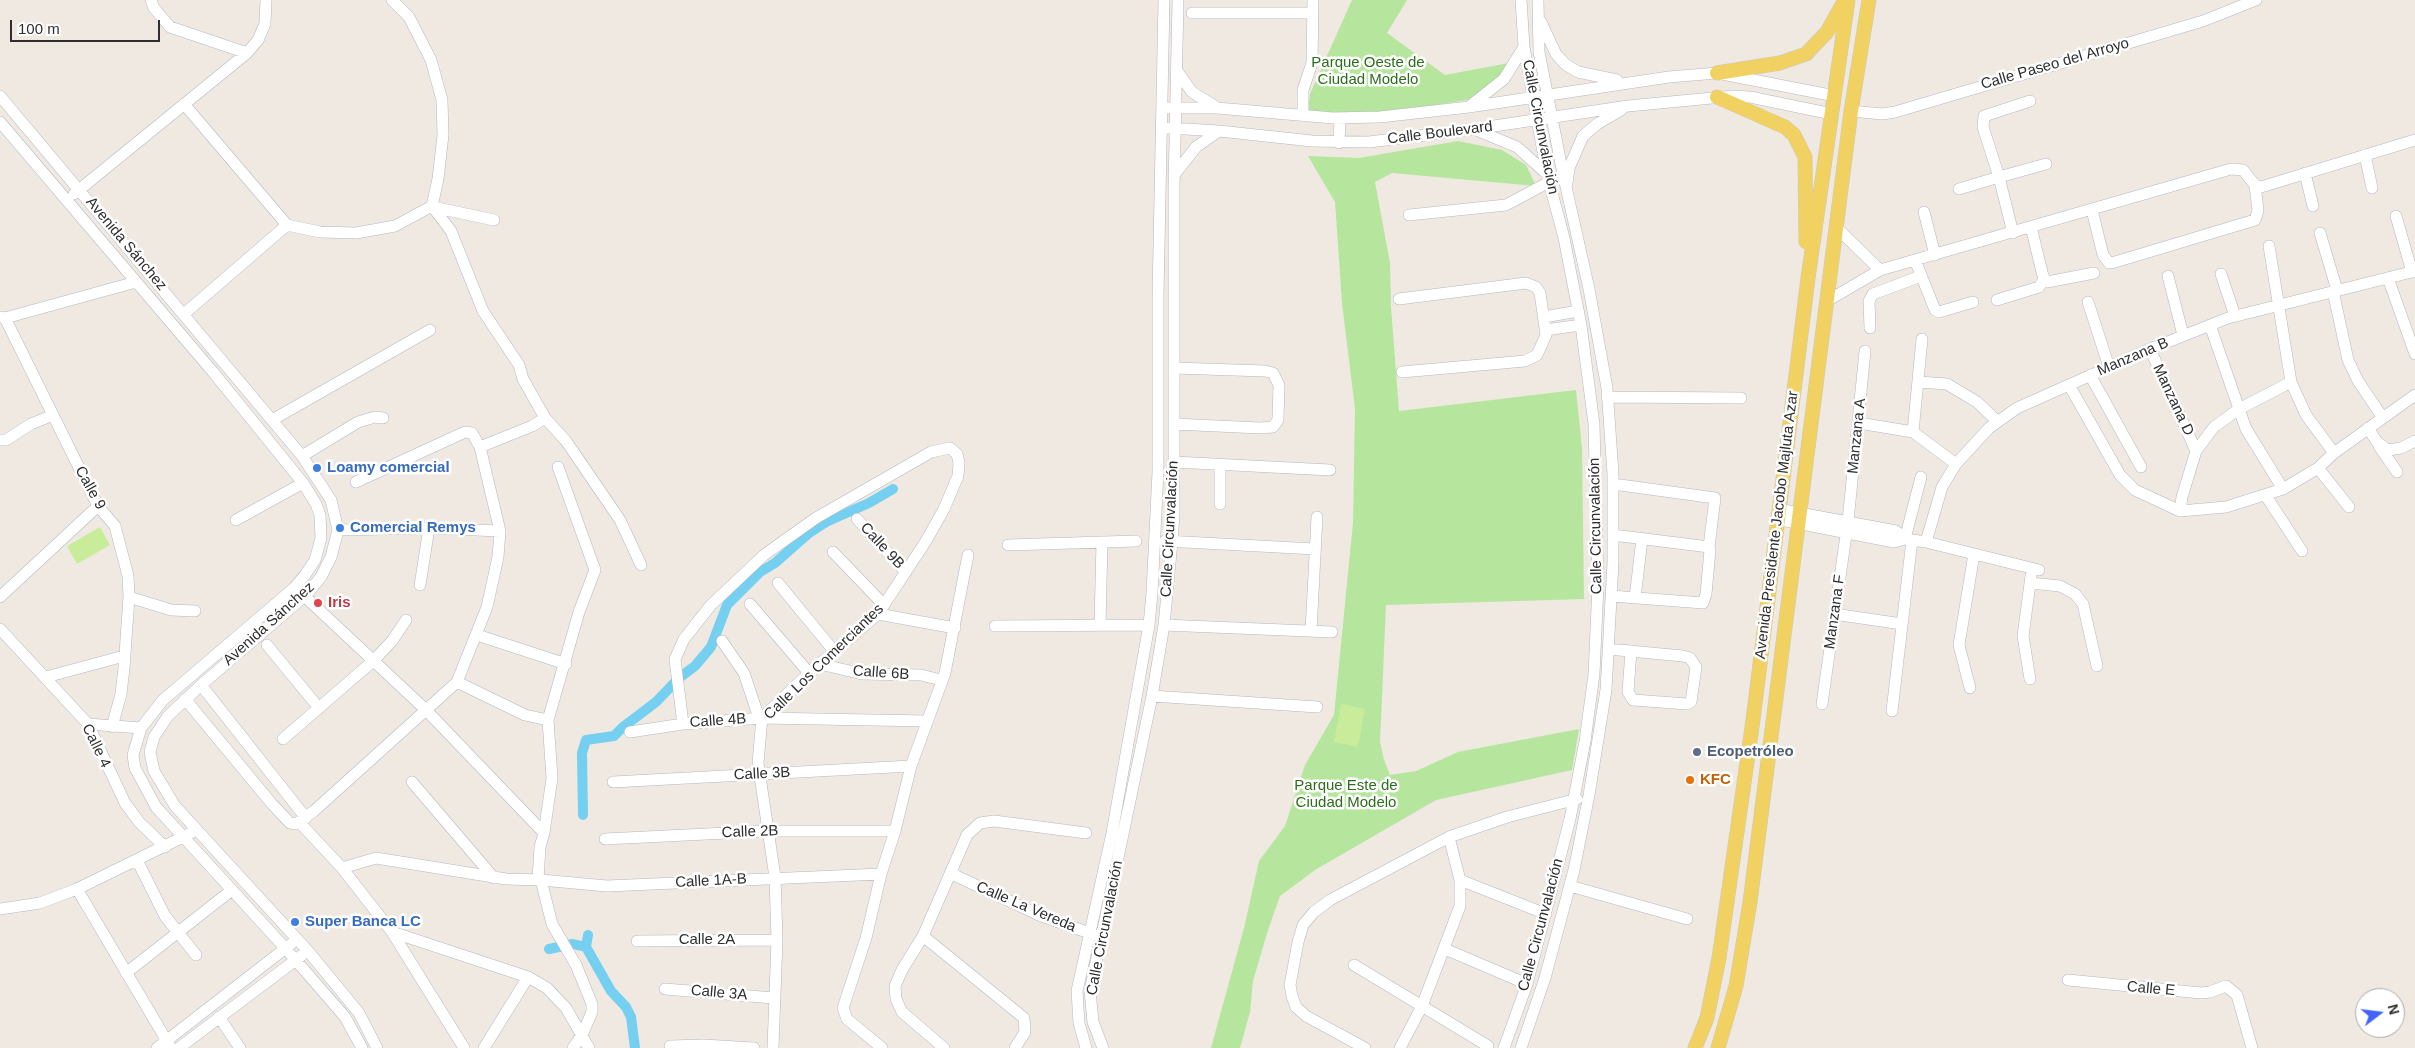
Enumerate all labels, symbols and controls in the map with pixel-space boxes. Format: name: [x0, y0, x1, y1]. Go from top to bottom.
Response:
scale bar: [12, 10, 162, 42]
text: 100 m: [18, 20, 60, 37]
street label: Calle Paseo del Arroyo: [1979, 34, 2131, 94]
park label: Parque Oeste de Ciudad Modelo: [1311, 54, 1425, 89]
street label: Calle Circunvalación: [1518, 58, 1562, 196]
street label: Calle Boulevard: [1386, 118, 1494, 148]
street label: Avenida Sánchez: [82, 194, 170, 294]
street label: Manzana B: [2095, 334, 2171, 380]
street label: Manzana D: [2149, 361, 2197, 439]
street label: Avenida Presidente Jacobo Majluta Azar: [1752, 390, 1802, 660]
street label: Manzana A: [1844, 397, 1870, 475]
street label: Calle Circunvalación: [1586, 457, 1606, 595]
place label: Loamy comercial: [327, 459, 450, 477]
street label: Calle Circunvalación: [1157, 460, 1183, 598]
marker: Loamy comercial: [311, 462, 323, 474]
street label: Calle 9: [71, 463, 109, 513]
place label: Comercial Remys: [350, 519, 476, 537]
street label: Calle 9B: [856, 519, 908, 573]
marker: Comercial Remys: [334, 522, 346, 534]
street label: Manzana F: [1821, 574, 1849, 650]
street label: Avenida Sánchez: [220, 578, 318, 670]
place label: Iris: [328, 594, 351, 612]
marker: Iris: [312, 597, 324, 609]
street label: Calle Los Comerciantes: [760, 600, 888, 724]
street label: Calle 6B: [852, 662, 910, 684]
street label: Calle 4B: [689, 710, 747, 732]
street label: Calle 4: [78, 721, 114, 771]
place label: Ecopetróleo: [1707, 743, 1794, 761]
marker: Ecopetróleo: [1691, 746, 1703, 758]
street label: Calle 3B: [733, 764, 791, 784]
place label: KFC: [1700, 771, 1731, 789]
marker: KFC: [1684, 774, 1696, 786]
park label: Parque Este de Ciudad Modelo: [1294, 777, 1398, 812]
street label: Calle 2B: [721, 822, 779, 842]
street label: Calle Circunvalación: [1515, 857, 1567, 993]
street label: Calle Circunvalación: [1083, 859, 1127, 997]
street label: Calle 1A-B: [675, 870, 747, 892]
street label: Calle La Vereda: [973, 878, 1079, 936]
place label: Super Banca LC: [305, 913, 421, 931]
marker: Super Banca LC: [289, 916, 301, 928]
street label: Calle 2A: [679, 931, 735, 949]
street label: Calle E: [2126, 978, 2176, 1000]
street label: Calle 3A: [690, 982, 748, 1004]
north arrow: [2355, 988, 2405, 1038]
text: N: [2384, 1002, 2403, 1016]

